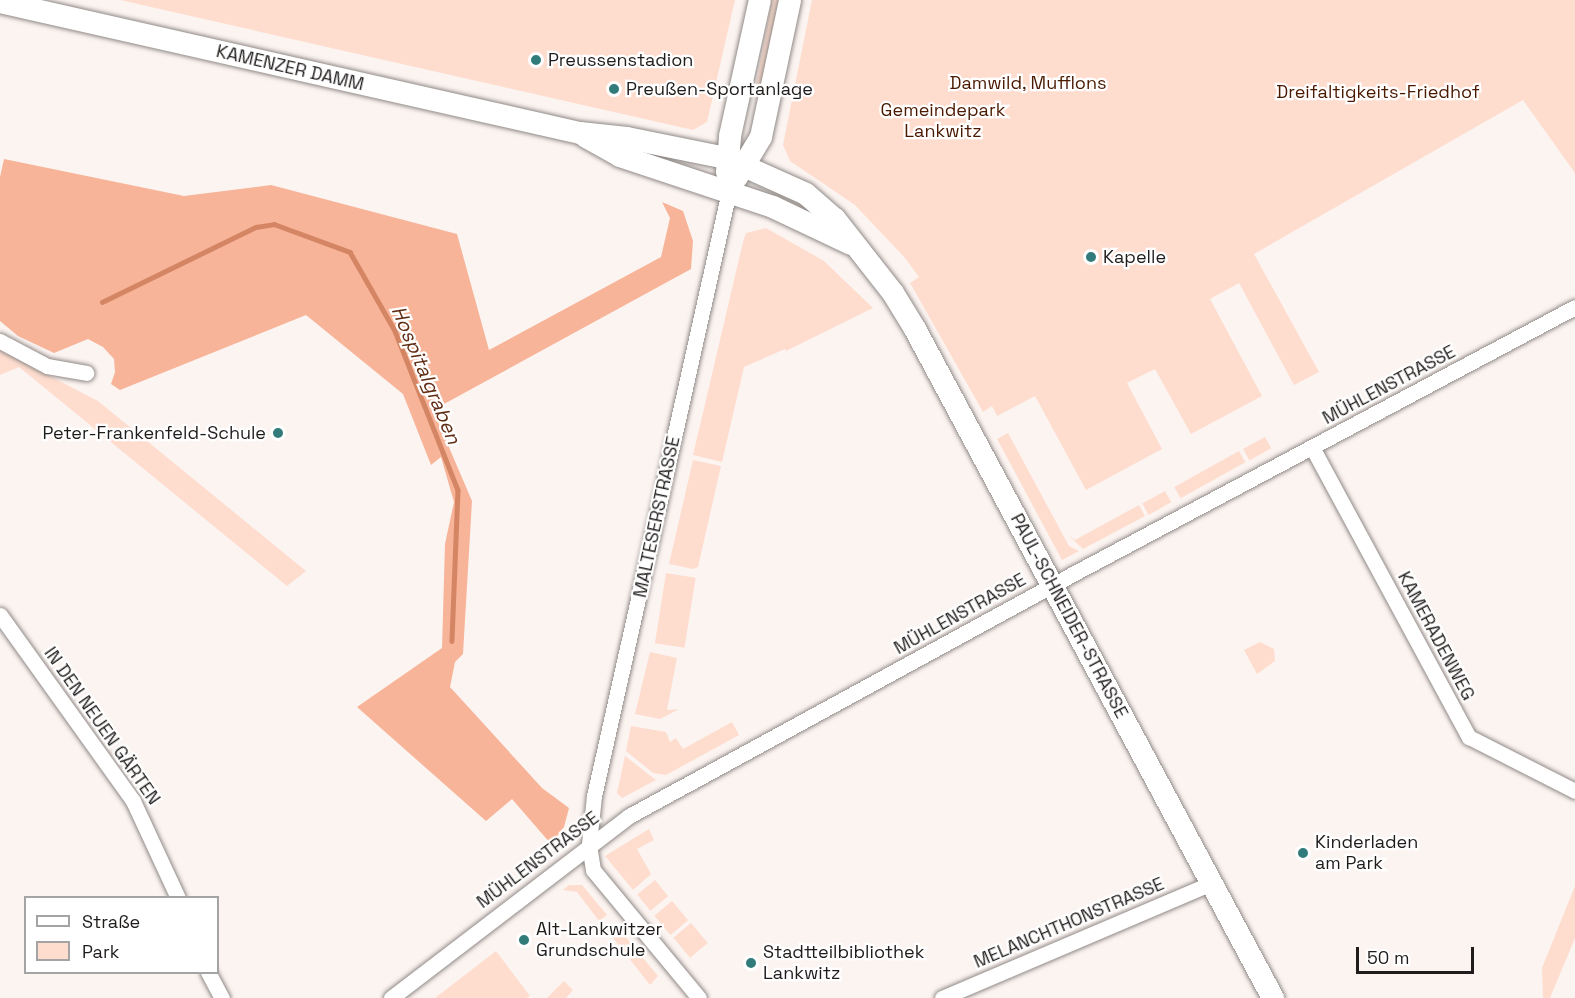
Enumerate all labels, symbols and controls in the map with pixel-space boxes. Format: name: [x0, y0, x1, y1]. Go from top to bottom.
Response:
street label: KAMENZER DAMM: [214, 41, 366, 95]
place label: Preussenstadion: [548, 49, 693, 71]
marker: Preussenstadion: [529, 53, 543, 67]
park label: Damwild, Mufflons: [949, 72, 1107, 94]
place label: Preußen-Sportanlage: [626, 78, 813, 100]
park label: Dreifaltigkeits-Friedhof: [1276, 81, 1480, 103]
marker: Preußen-Sportanlage: [607, 82, 621, 96]
park label: Gemeindepark Lankwitz: [881, 100, 1005, 142]
place label: Kapelle: [1103, 246, 1166, 268]
marker: Kapelle: [1084, 250, 1098, 264]
water label: Hospitalgraben: [386, 302, 466, 448]
street label: MÜHLENSTRASSE: [1319, 341, 1459, 429]
place label: Peter-Frankenfeld-Schule: [43, 422, 266, 444]
marker: Peter-Frankenfeld-Schule: [271, 426, 285, 440]
street label: MALTESERSTRASSE: [629, 434, 685, 600]
street label: PAUL-SCHNEIDER-STRASSE: [1006, 510, 1132, 722]
street label: KAMERADENWEG: [1393, 568, 1479, 704]
street label: MÜHLENSTRASSE: [890, 569, 1030, 659]
street label: IN DEN NEUEN GÄRTEN: [39, 643, 165, 809]
street label: MÜHLENSTRASSE: [473, 807, 603, 913]
place label: Kinderladen am Park: [1315, 832, 1418, 874]
marker: Kinderladen am Park: [1296, 846, 1310, 860]
street label: MELANCHTHONSTRASSE: [971, 873, 1167, 973]
legend: [24, 896, 219, 974]
text: Straße: [82, 910, 140, 933]
place label: Alt-Lankwitzer Grundschule: [536, 919, 662, 962]
marker: Alt-Lankwitzer Grundschule: [517, 933, 531, 947]
scale bar: [1359, 935, 1478, 973]
text: Park: [82, 940, 119, 963]
place label: Stadtteilbibliothek Lankwitz: [763, 942, 924, 984]
text: 50 m: [1367, 946, 1409, 969]
marker: Stadtteilbibliothek Lankwitz: [744, 956, 758, 970]

